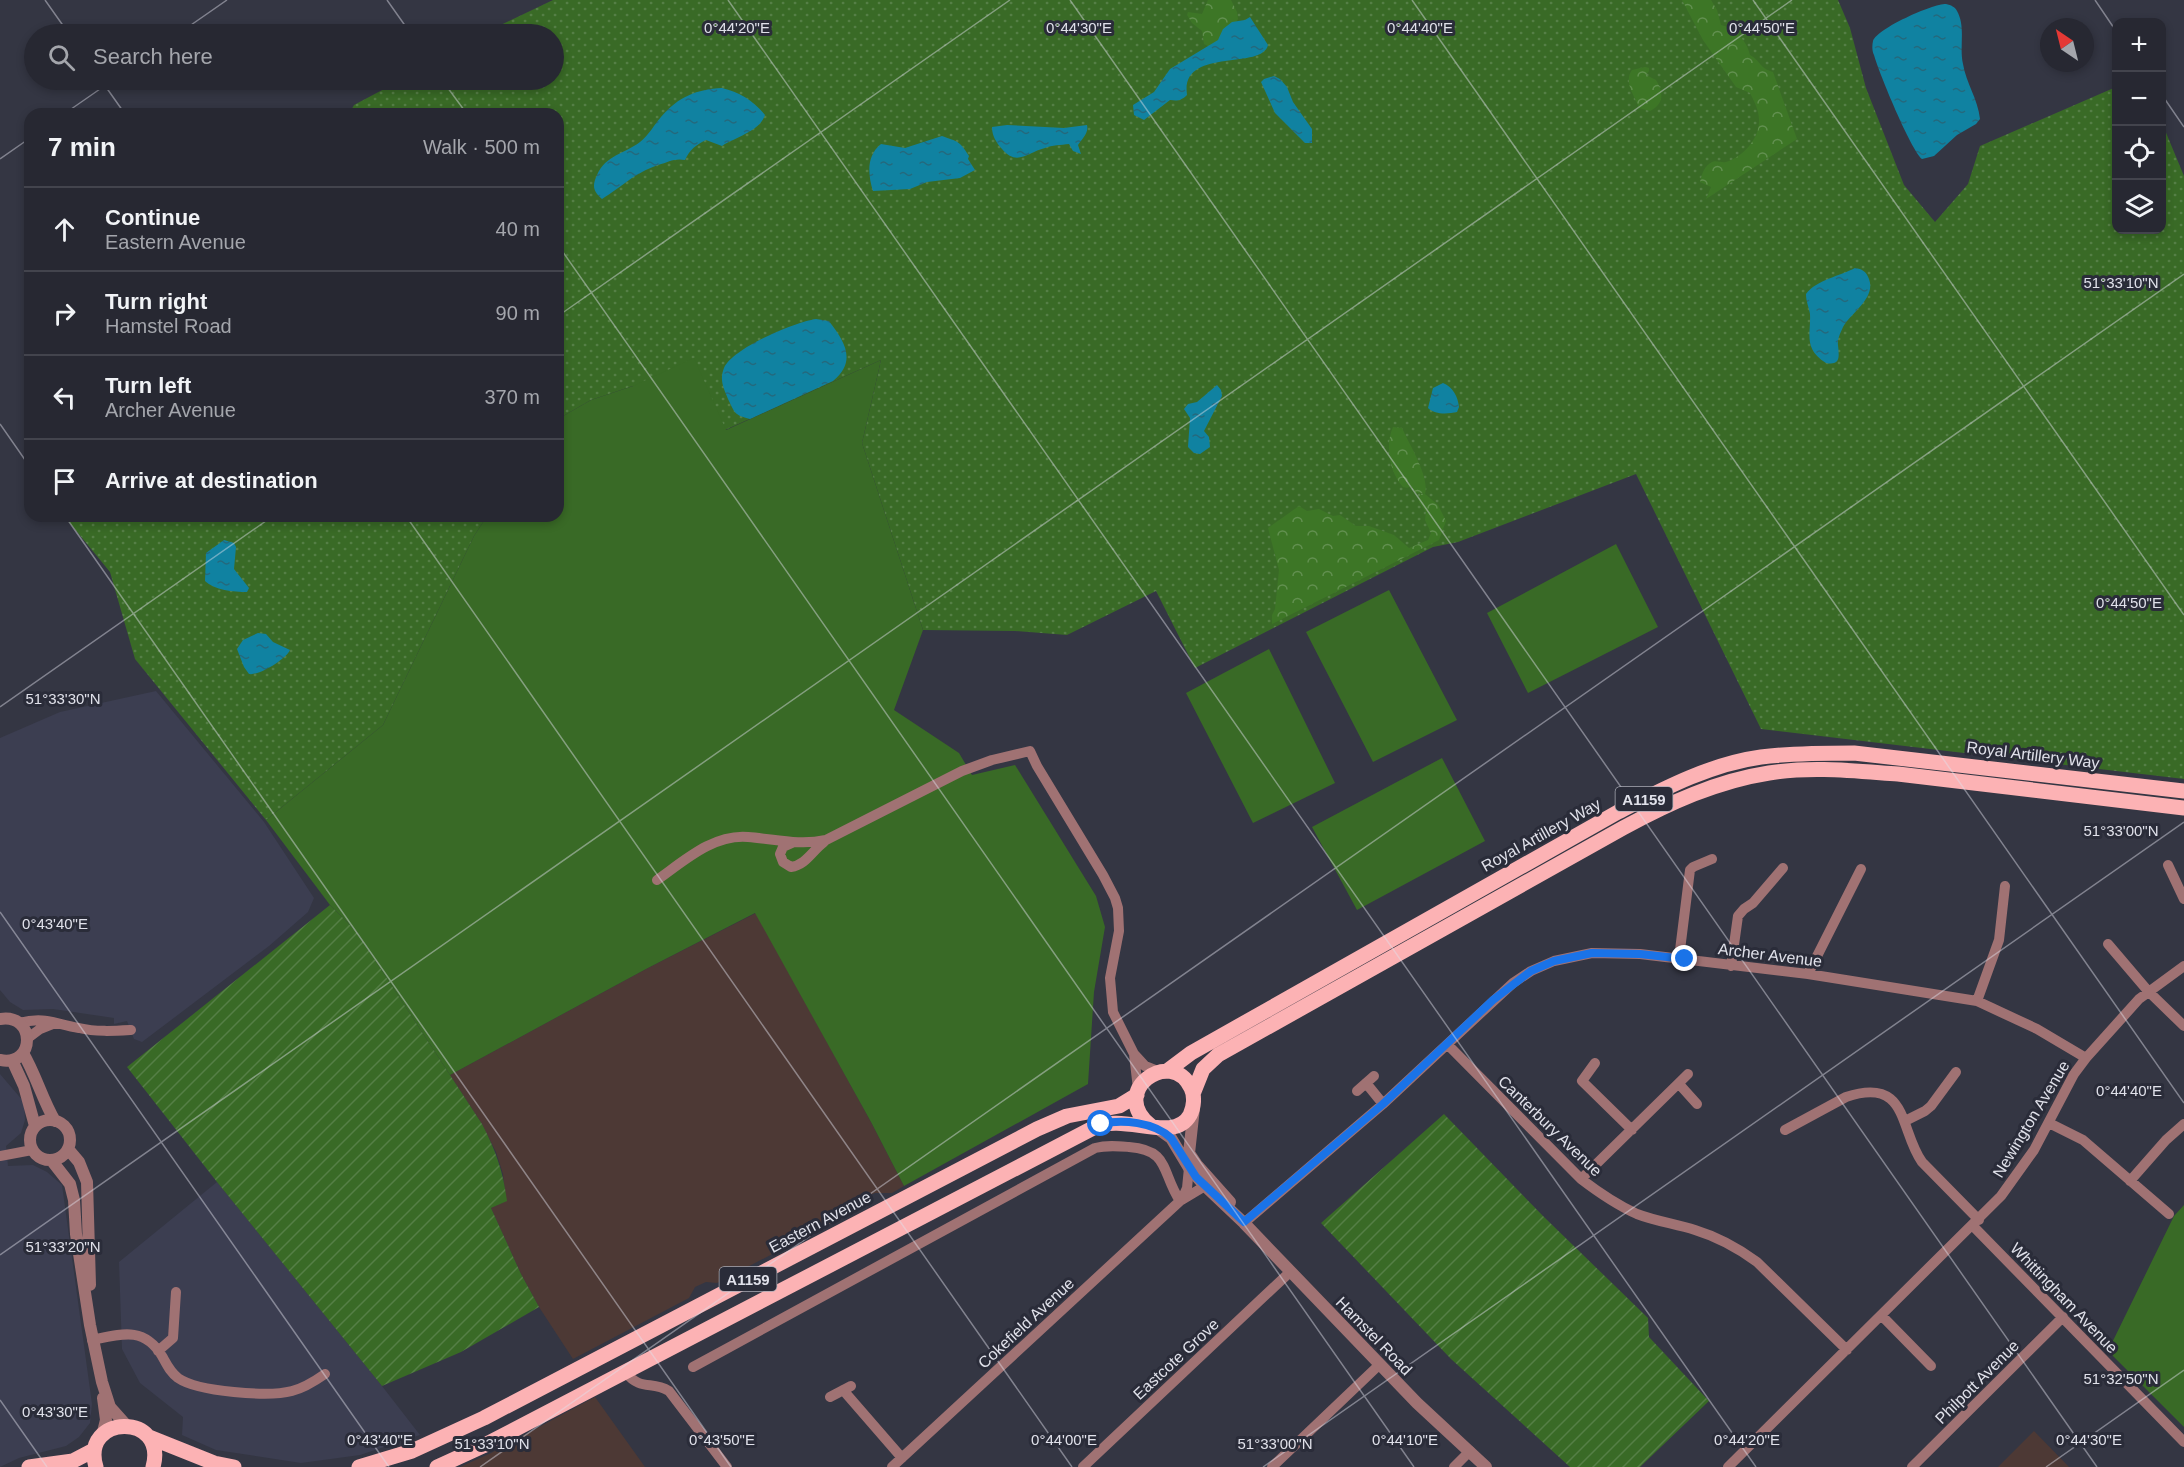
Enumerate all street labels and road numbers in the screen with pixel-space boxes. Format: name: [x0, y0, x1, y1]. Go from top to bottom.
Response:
street label: Royal Artillery Way: [1966, 738, 2100, 772]
road number: A1159: [1616, 787, 1672, 811]
street label: Royal Artillery Way: [1478, 795, 1604, 875]
street label: Archer Avenue: [1717, 940, 1823, 970]
street label: Newington Avenue: [1989, 1057, 2073, 1180]
street label: Canterbury Avenue: [1495, 1072, 1605, 1180]
street label: Eastern Avenue: [766, 1188, 874, 1256]
street label: Whittingham Avenue: [2007, 1239, 2121, 1357]
road number: A1159: [720, 1267, 777, 1291]
street label: Cokefield Avenue: [975, 1274, 1077, 1372]
street label: Hamstel Road: [1333, 1294, 1415, 1378]
street label: Eastcote Grove: [1130, 1315, 1222, 1403]
street label: Philpott Avenue: [1932, 1337, 2022, 1427]

